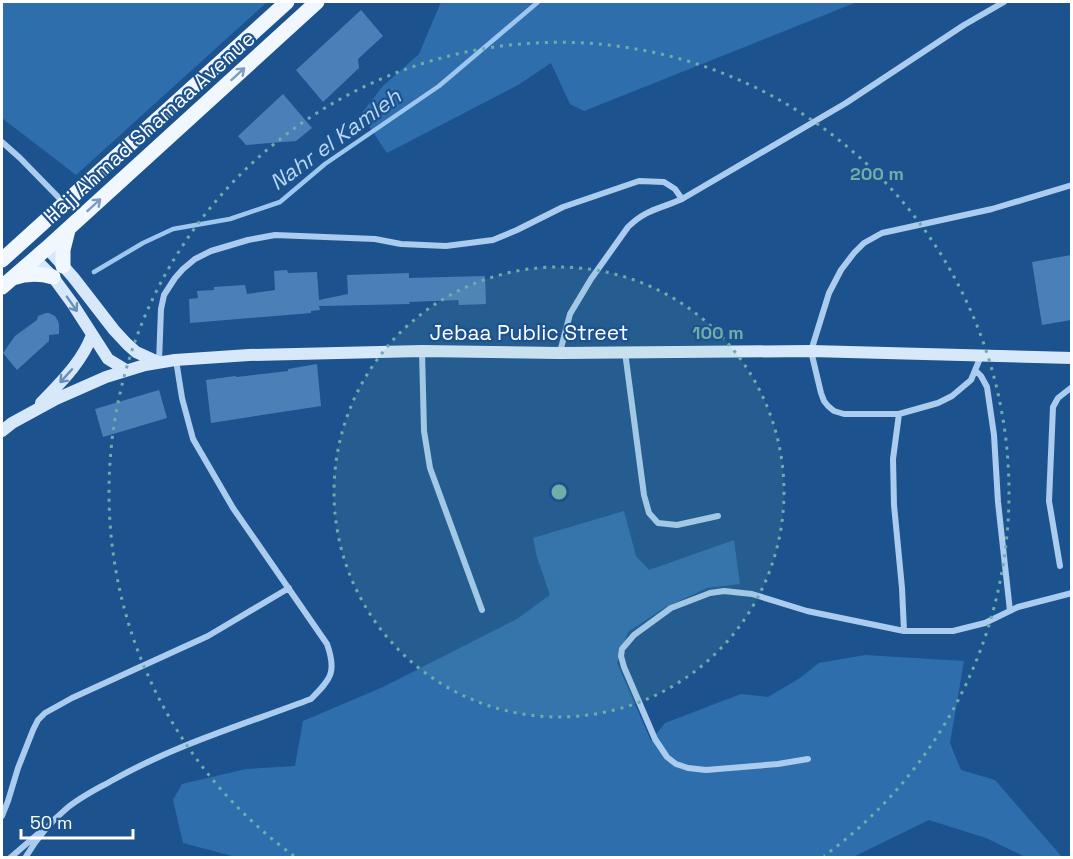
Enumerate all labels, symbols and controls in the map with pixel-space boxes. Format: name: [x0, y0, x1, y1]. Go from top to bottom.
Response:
street label: Hajj Ahmad Shamaa Avenue: [38, 25, 260, 229]
one-way arrow: [230, 67, 245, 81]
water label: Nahr el Kamleh: [264, 82, 407, 196]
text: 200 m: [850, 162, 904, 185]
one-way arrow: [86, 198, 101, 212]
one-way arrow: [66, 295, 78, 312]
street label: Jebaa Public Street: [430, 319, 628, 346]
text: 100 m: [692, 321, 744, 344]
one-way arrow: [59, 368, 73, 383]
centre of rings: [549, 482, 569, 502]
scale bar: [21, 802, 134, 840]
text: 50 m: [30, 811, 72, 834]

